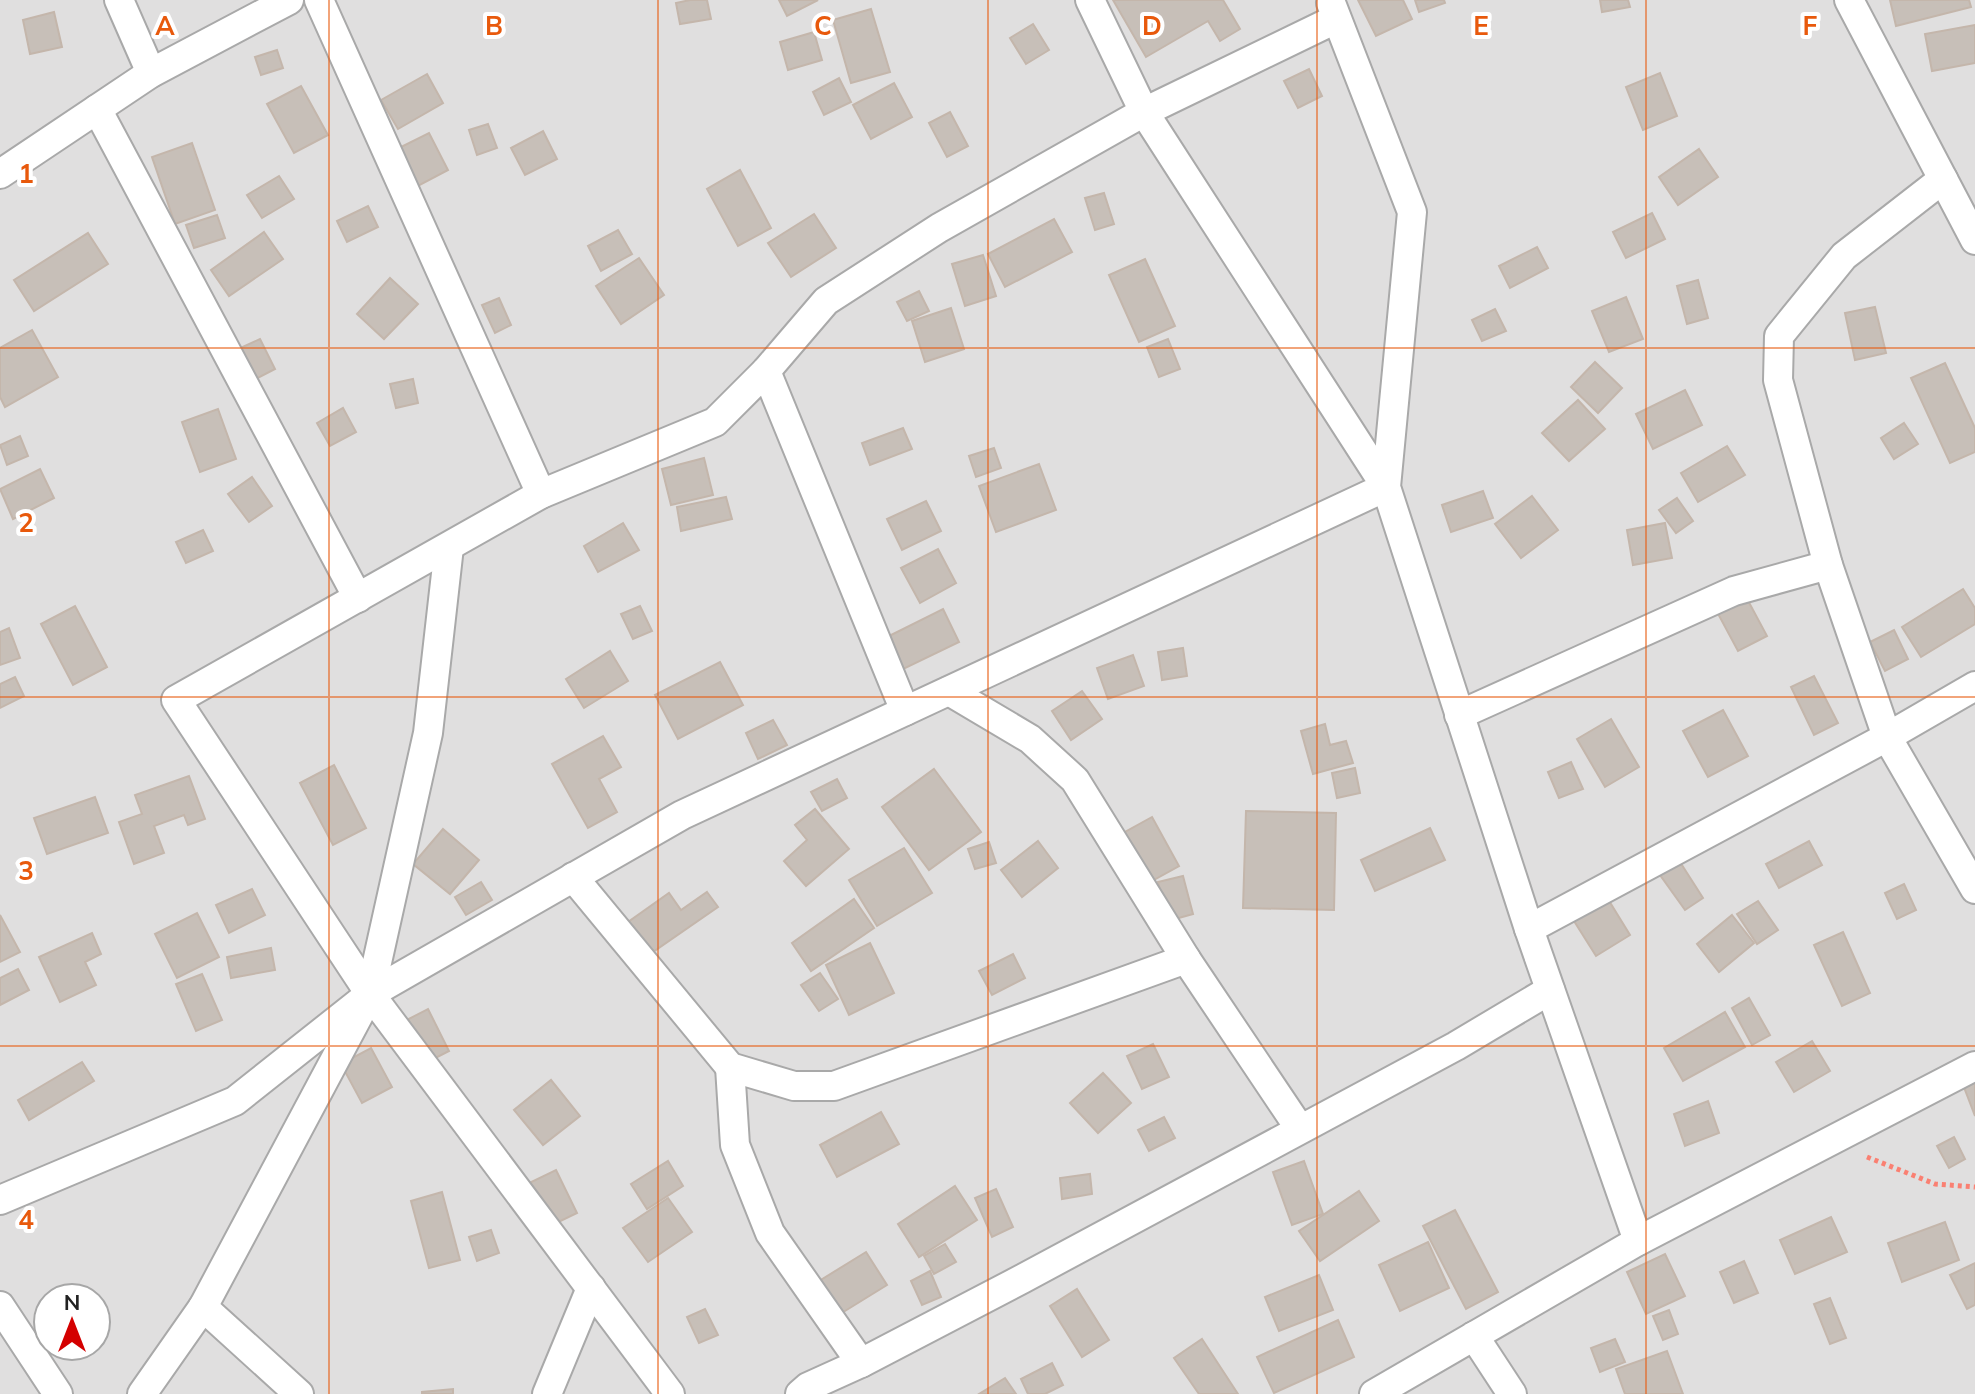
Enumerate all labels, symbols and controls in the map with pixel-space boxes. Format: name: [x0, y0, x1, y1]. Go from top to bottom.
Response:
text: A: [155, 9, 175, 42]
text: B: [485, 9, 503, 42]
text: C: [814, 9, 832, 42]
text: D: [1142, 9, 1162, 42]
text: E: [1473, 9, 1489, 42]
text: F: [1803, 9, 1818, 42]
text: 1: [18, 157, 34, 190]
text: 2: [18, 506, 34, 539]
text: 3: [18, 854, 34, 887]
text: 4: [18, 1203, 34, 1236]
north arrow: [32, 1282, 112, 1362]
text: N: [64, 1288, 80, 1316]

